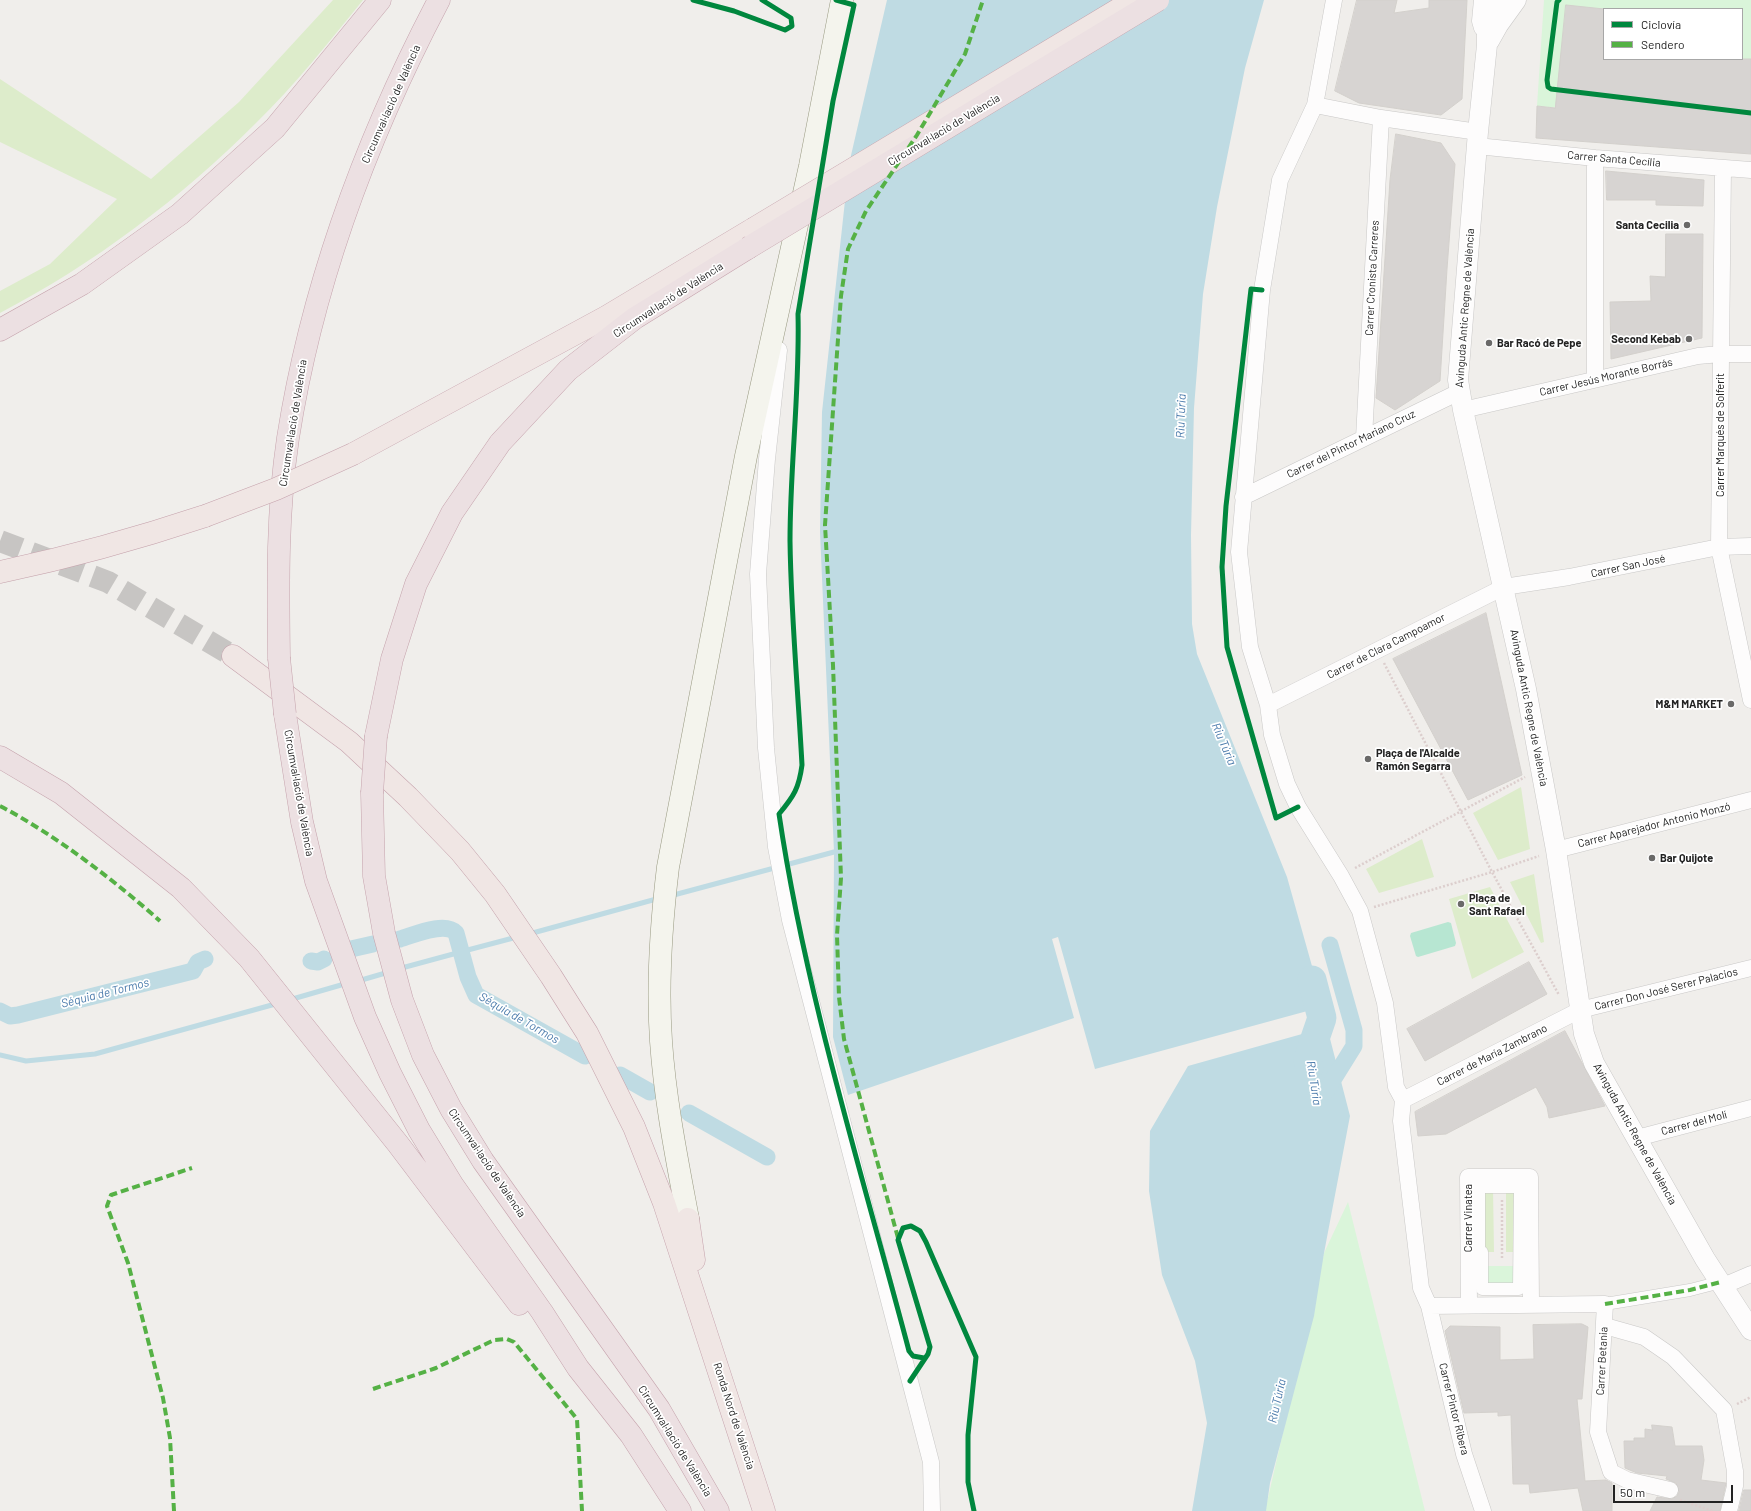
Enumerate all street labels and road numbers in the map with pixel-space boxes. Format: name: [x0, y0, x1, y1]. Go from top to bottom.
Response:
street label: Circumval·lació de València: [359, 43, 423, 165]
street label: Circumval·lació de València: [886, 91, 1002, 169]
street label: Carrer Santa Cecília: [1567, 148, 1661, 170]
street label: Carrer Cronista Carreres: [1362, 220, 1382, 336]
street label: Avinguda Antic Regne de València: [1453, 228, 1477, 388]
street label: Circumval·lació de València: [611, 259, 725, 341]
street label: Carrer Jesús Morante Borrás: [1538, 355, 1674, 399]
street label: Circumval·lació de València: [276, 359, 310, 487]
street label: Carrer Marqués de Solferit: [1713, 373, 1727, 497]
street label: Carrer del Pintor Mariano Cruz: [1284, 407, 1418, 481]
street label: Carrer San José: [1590, 552, 1666, 580]
street label: Carrer de Clara Campoamor: [1325, 610, 1447, 682]
street label: Avinguda Antic Regne de València: [1507, 628, 1551, 788]
street label: Circumval·lació de València: [281, 729, 317, 857]
street label: Carrer Aparejador Antonio Monzó: [1576, 800, 1732, 850]
street label: Carrer Don José Serer Palacios: [1593, 965, 1739, 1013]
street label: Carrer de María Zambrano: [1435, 1021, 1549, 1089]
street label: Avinguda Antic Regne de València: [1591, 1061, 1679, 1207]
street label: Circumval·lació de València: [446, 1106, 528, 1220]
street label: Carrer del Molí: [1660, 1108, 1728, 1138]
street label: Carrer Vinatea: [1461, 1184, 1475, 1252]
street label: Carrer Betania: [1594, 1326, 1610, 1396]
street label: Ronda Nord de València: [710, 1361, 758, 1471]
street label: Carrer Pintor Ribera: [1436, 1362, 1472, 1456]
street label: Circumval·lació de València: [635, 1383, 715, 1499]

